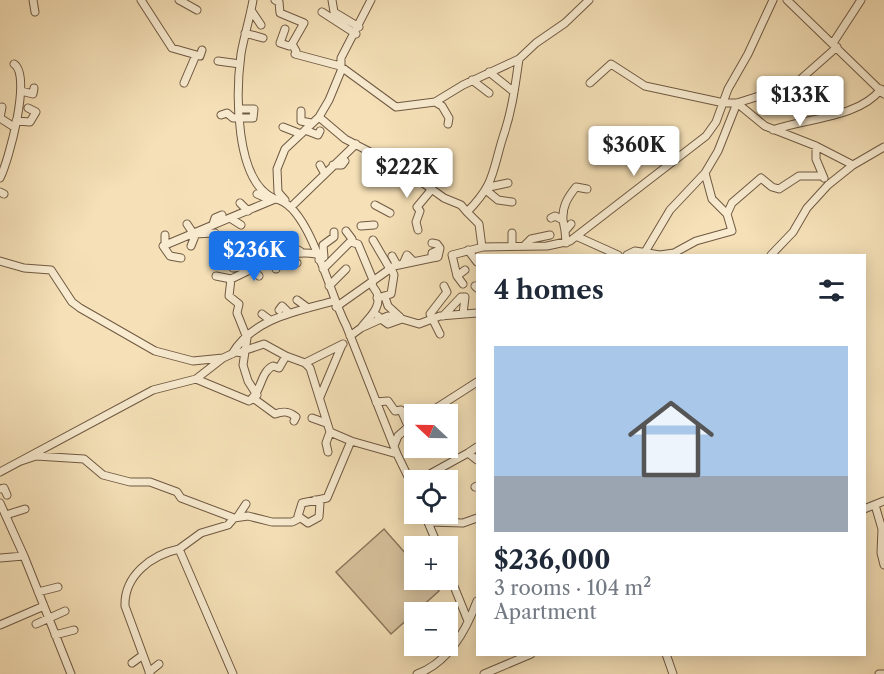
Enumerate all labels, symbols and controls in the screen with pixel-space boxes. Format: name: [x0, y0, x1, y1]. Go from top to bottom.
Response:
pin: $133K: [758, 76, 842, 127]
text: $133K: [771, 83, 829, 107]
pin: $360K: [592, 126, 676, 177]
text: $360K: [602, 133, 666, 157]
pin: $222K: [365, 148, 449, 199]
text: $222K: [376, 155, 438, 179]
pin: $236K: [212, 231, 296, 282]
text: $236K: [223, 238, 285, 262]
text: 4 homes: [494, 274, 604, 306]
icon: filters: [815, 274, 848, 307]
icon: home: [617, 385, 725, 493]
north arrow: [404, 404, 458, 458]
map controls: [404, 404, 458, 656]
button: locate: [404, 470, 458, 524]
button: +: [404, 536, 458, 590]
text: $236,000: [494, 544, 611, 576]
text: 3 rooms · 104 m²: [494, 576, 651, 600]
text: Apartment: [494, 600, 597, 624]
button: −: [404, 602, 458, 656]

